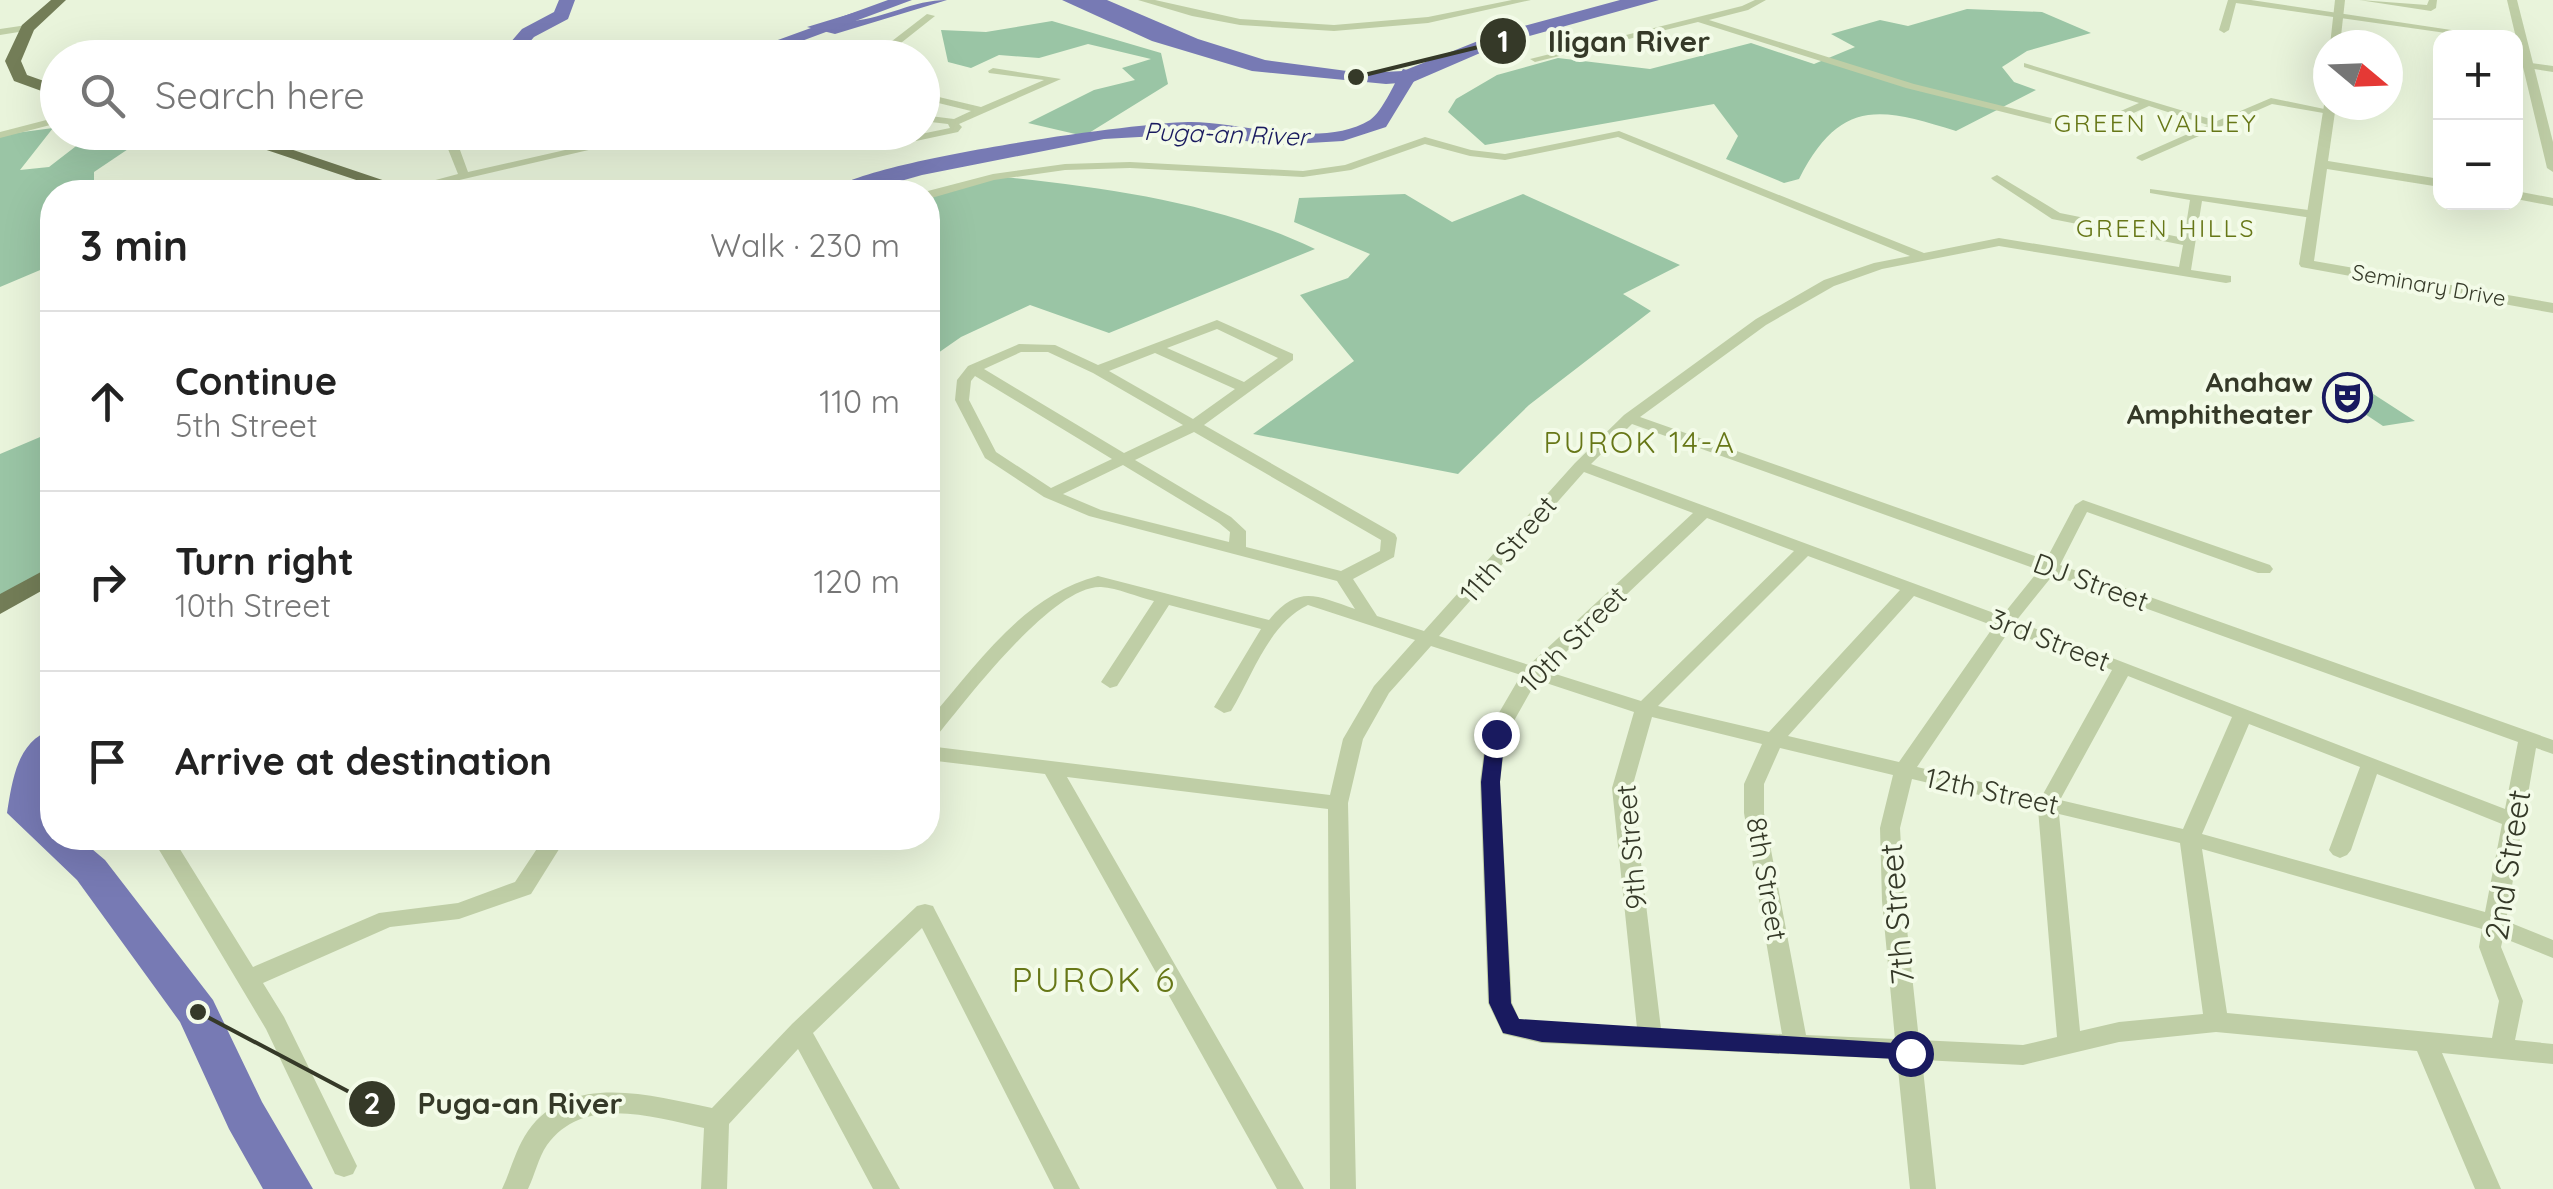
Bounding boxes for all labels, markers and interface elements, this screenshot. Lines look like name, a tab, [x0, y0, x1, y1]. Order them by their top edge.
callout: Iligan River	[1478, 11, 1731, 71]
text: 1	[1497, 22, 1509, 60]
text: Iligan River	[1548, 22, 1710, 60]
north arrow	[2313, 30, 2403, 120]
map controls	[2433, 30, 2523, 210]
button: +	[2433, 30, 2523, 120]
search box	[40, 40, 940, 150]
icon: search	[75, 68, 130, 123]
text: Search here	[155, 71, 365, 119]
district label: GREEN VALLEY	[2054, 107, 2258, 138]
water label: Puga-an River	[1143, 115, 1312, 152]
button: −	[2433, 120, 2523, 210]
district label: GREEN HILLS	[2076, 212, 2256, 243]
text: 3 min	[80, 219, 188, 272]
text: Walk · 230 m	[710, 225, 900, 265]
street label: Seminary Drive	[2350, 258, 2508, 312]
text: Continue	[175, 357, 337, 405]
place label: Anahaw Amphitheater	[2127, 364, 2313, 431]
theatre icon: Anahaw Amphitheater	[2322, 372, 2374, 424]
icon: ahead	[80, 374, 135, 429]
text: 110 m	[819, 381, 900, 421]
text: 5th Street	[175, 405, 318, 445]
district label: PUROK 14-A	[1543, 423, 1737, 461]
street label: 11th Street	[1452, 488, 1564, 609]
text: Turn right	[175, 537, 354, 585]
street label: DJ Street	[2029, 545, 2153, 618]
icon: right	[80, 554, 135, 609]
text: 120 m	[813, 561, 900, 601]
street label: 10th Street	[1512, 578, 1633, 699]
text: 10th Street	[175, 585, 331, 625]
street label: 3rd Street	[1985, 601, 2115, 678]
route end	[1474, 712, 1520, 758]
icon: arrive	[80, 734, 135, 789]
text: Arrive at destination	[175, 737, 552, 785]
street label: 12th Street	[1922, 759, 2062, 822]
street label: 9th Street	[1608, 783, 1653, 911]
street label: 2nd Street	[2475, 787, 2539, 943]
street label: 8th Street	[1739, 814, 1796, 943]
street label: 7th Street	[1870, 842, 1922, 986]
district label: PUROK 6	[1011, 957, 1177, 1001]
route start	[1888, 1031, 1934, 1077]
callout: Puga-an River	[347, 1074, 642, 1134]
text: 2	[363, 1084, 381, 1122]
text: Puga-an River	[417, 1084, 623, 1122]

